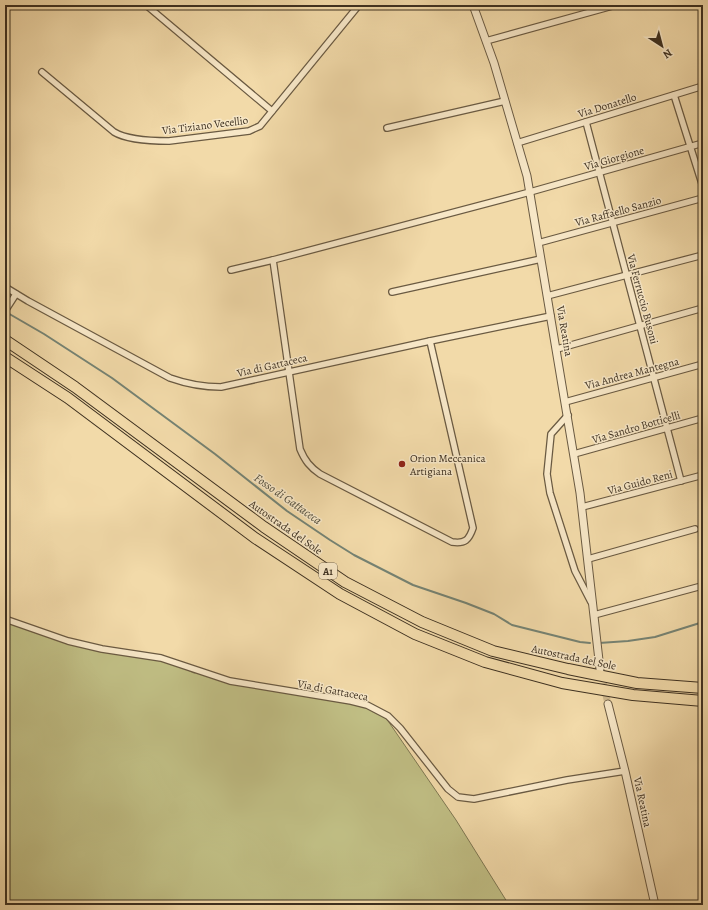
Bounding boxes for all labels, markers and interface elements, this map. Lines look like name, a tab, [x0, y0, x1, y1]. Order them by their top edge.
north arrow	[642, 26, 682, 66]
text: N	[660, 45, 675, 62]
street label: Via Donatello	[575, 89, 639, 122]
street label: Via Tiziano Vecellio	[160, 113, 249, 138]
street label: Via Giorgione	[581, 143, 646, 174]
street label: Via Raffaello Sanzio	[572, 193, 663, 230]
street label: Via Ferruccio Busoni	[623, 252, 662, 346]
street label: Via Reatina	[553, 304, 576, 358]
street label: Via di Gattaceca	[235, 350, 310, 381]
street label: Via Andrea Mantegna	[583, 354, 682, 393]
street label: Via Sandro Botticelli	[589, 408, 682, 448]
place label: Orion Meccanica Artigiana	[409, 451, 486, 479]
marker: Orion Meccanica Artigiana	[397, 459, 407, 469]
street label: Via Guido Reni	[605, 467, 674, 499]
water label: Fosso di Gattaceca	[251, 470, 325, 528]
street label: Autostrada del Sole	[245, 496, 325, 558]
road number: A1	[319, 563, 337, 579]
street label: Autostrada del Sole	[529, 641, 618, 674]
street label: Via di Gattaceca	[295, 676, 370, 705]
street label: Via Reatina	[630, 775, 655, 829]

